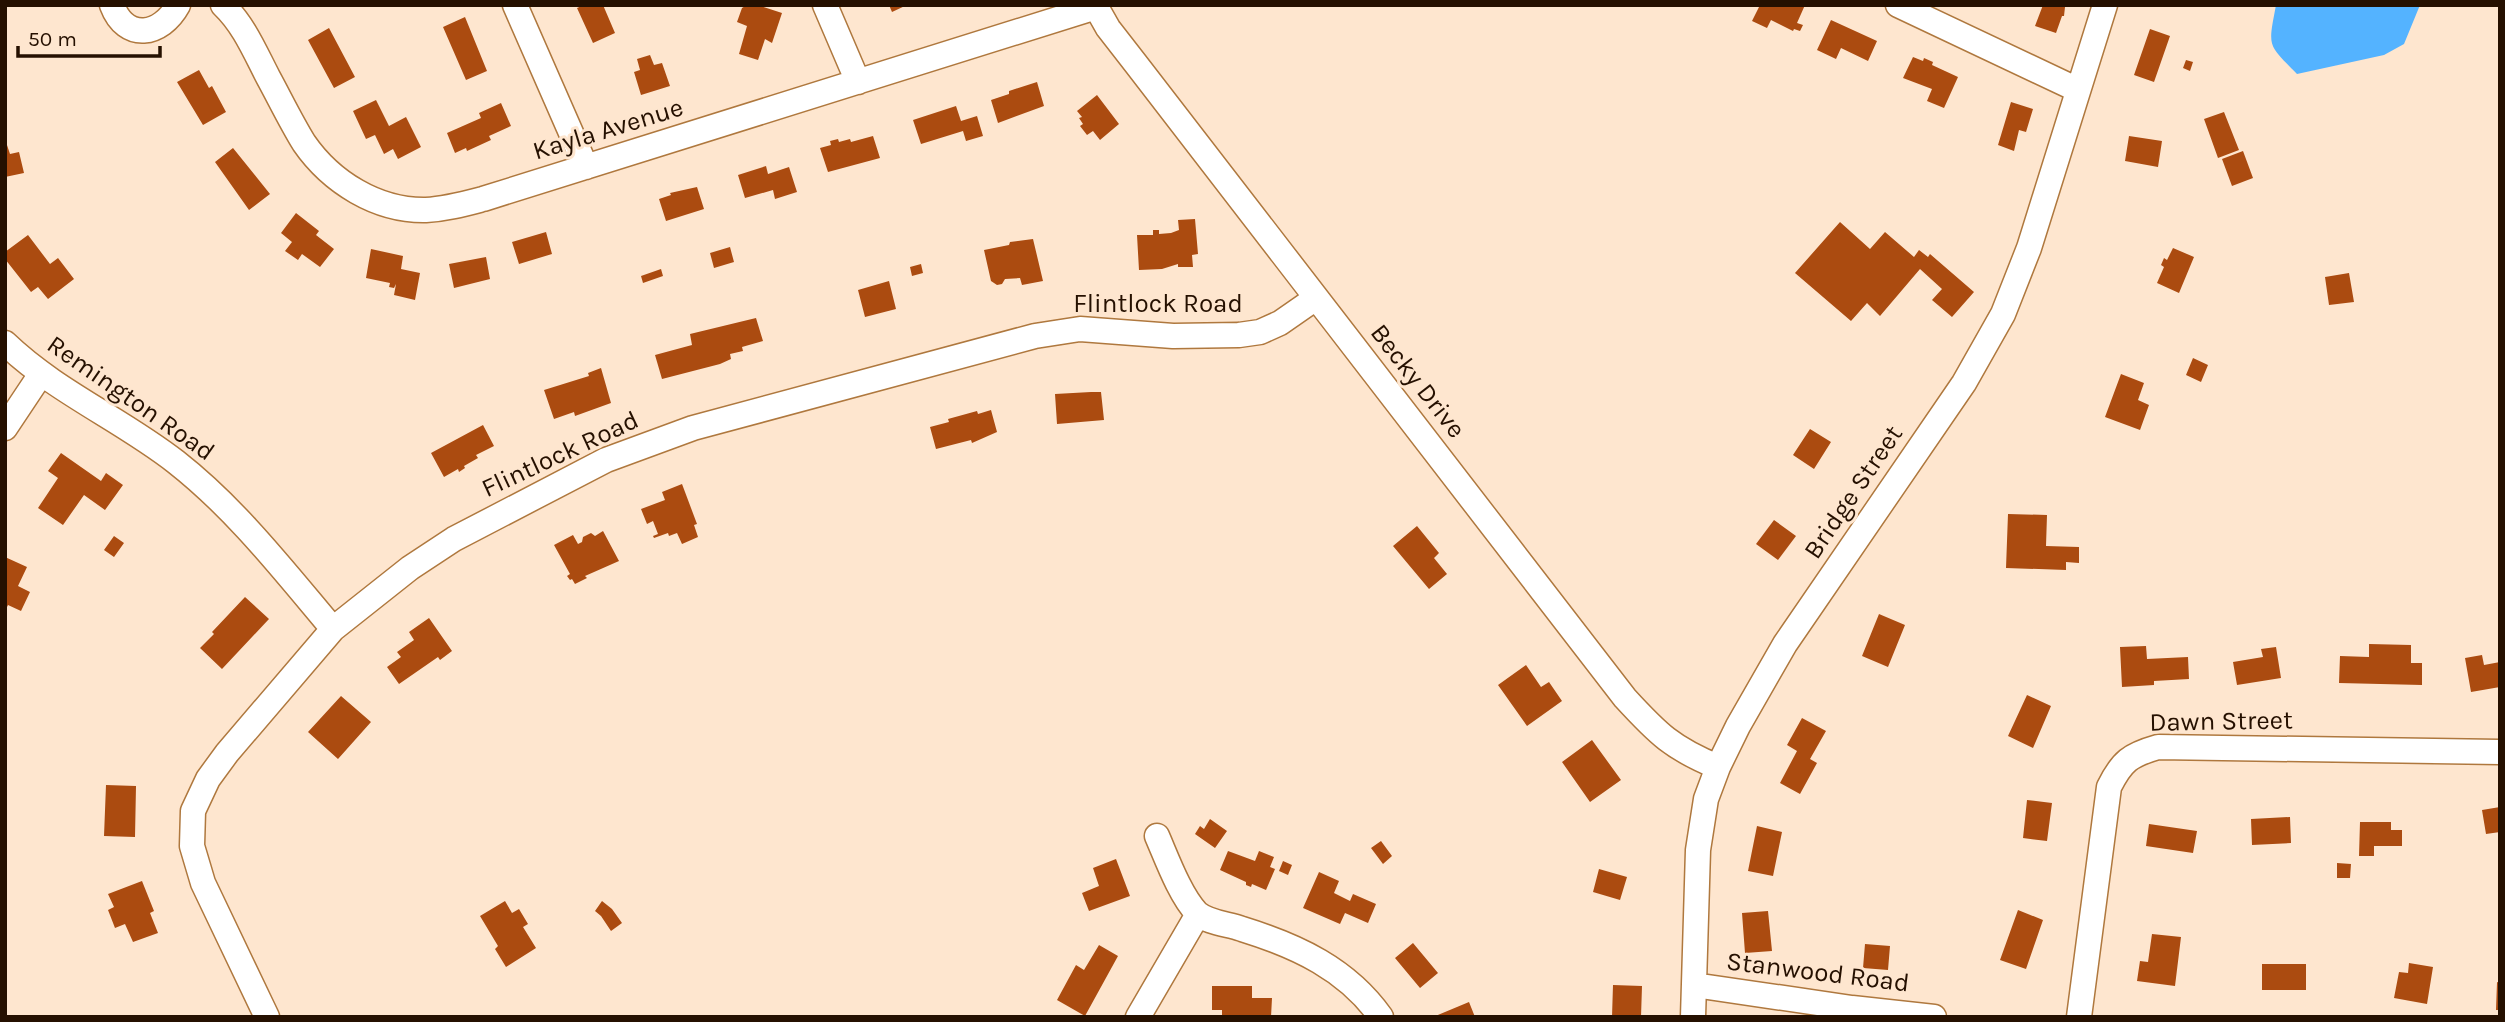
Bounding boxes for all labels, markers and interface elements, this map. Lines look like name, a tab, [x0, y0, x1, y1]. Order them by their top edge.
scale bar	[18, 14, 159, 58]
text: 50 m	[28, 27, 77, 51]
street label: Kayla Avenue	[529, 91, 687, 167]
street label: Flintlock Road	[1073, 288, 1243, 319]
street label: Becky Drive	[1364, 318, 1472, 444]
street label: Remington Road	[41, 329, 221, 467]
street label: Flintlock Road	[477, 404, 643, 504]
street label: Bridge Street	[1797, 419, 1909, 565]
street label: Dawn Street	[2149, 704, 2293, 738]
street label: Stanwood Road	[1725, 945, 1911, 999]

